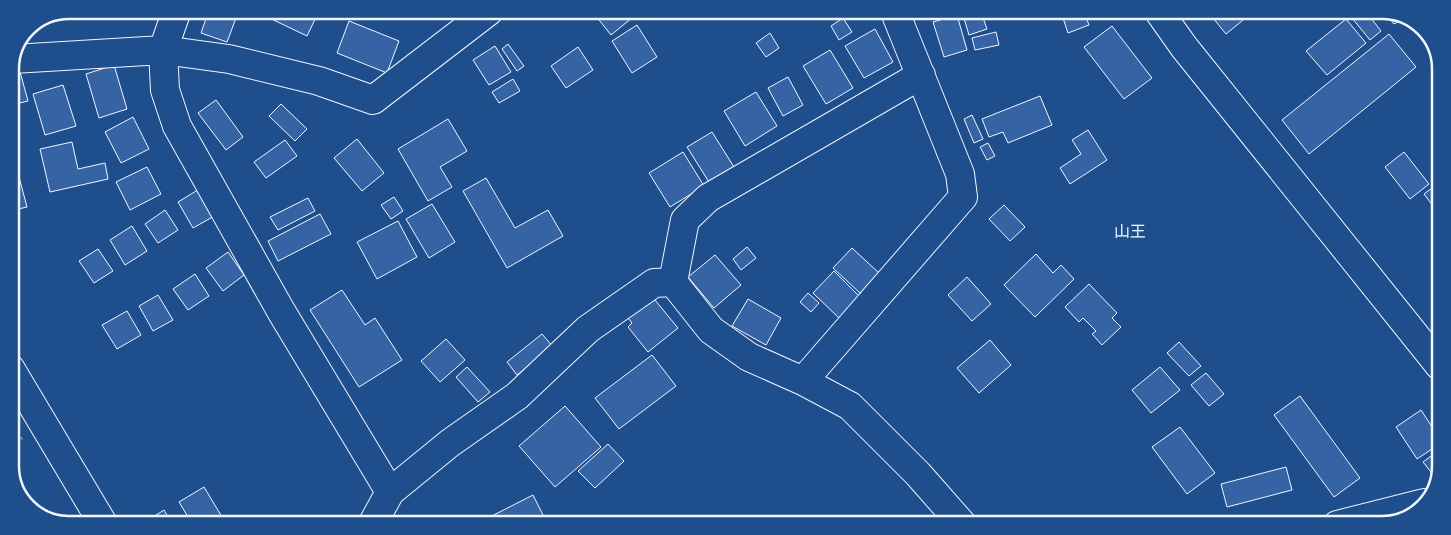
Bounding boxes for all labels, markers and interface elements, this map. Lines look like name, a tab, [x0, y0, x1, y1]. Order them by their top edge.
district label: 山王	[1114, 221, 1146, 241]

